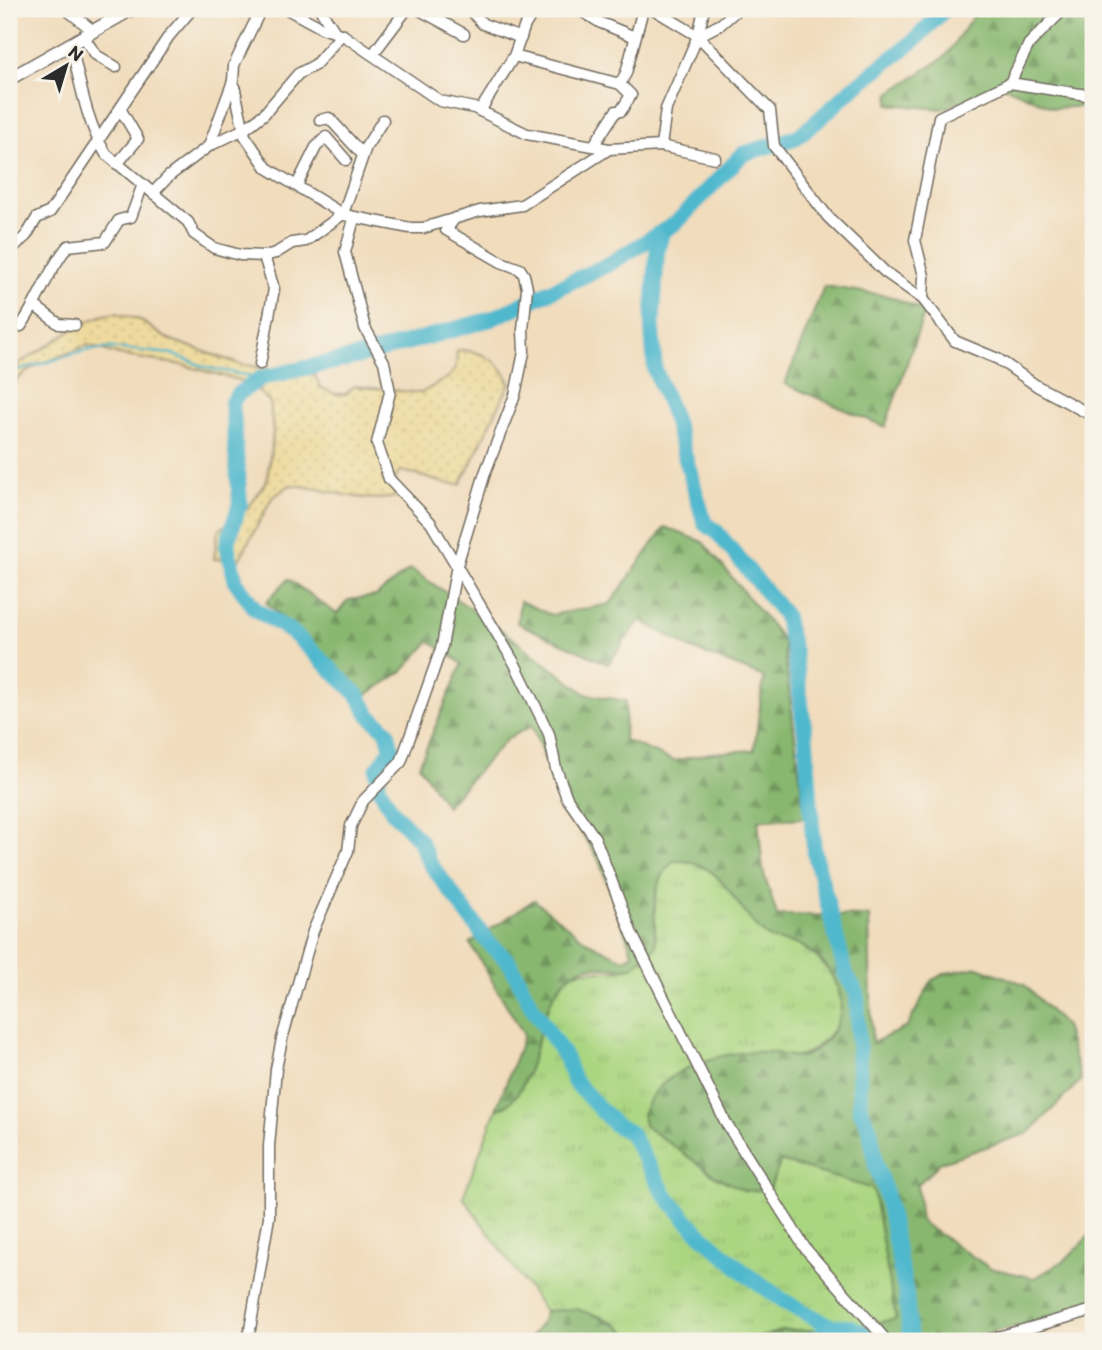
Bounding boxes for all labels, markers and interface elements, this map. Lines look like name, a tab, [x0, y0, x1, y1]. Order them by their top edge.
north arrow	[32, 32, 102, 102]
text: N	[64, 40, 88, 66]

